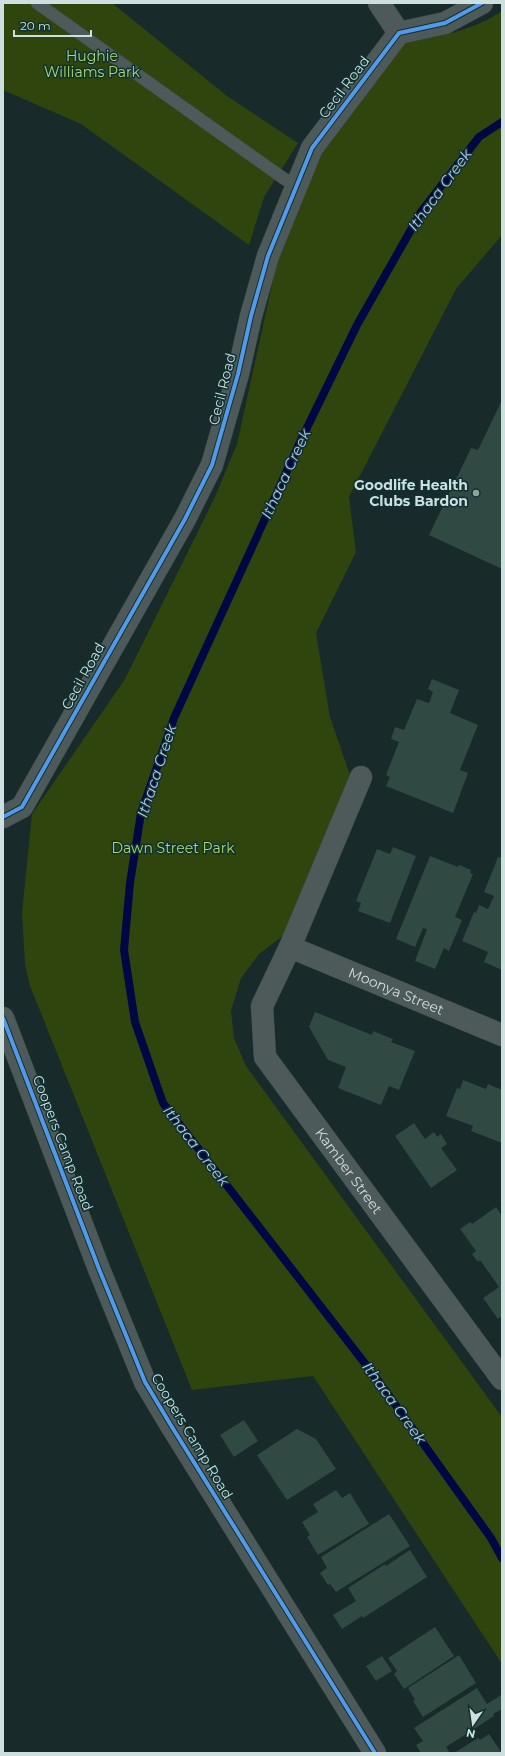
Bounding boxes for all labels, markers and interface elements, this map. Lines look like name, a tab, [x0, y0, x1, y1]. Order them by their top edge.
scale bar	[14, 12, 91, 38]
text: 20 m	[20, 18, 51, 33]
park label: Hughie Williams Park	[44, 47, 141, 81]
street label: Cecil Road	[315, 52, 373, 122]
water label: Ithaca Creek	[403, 144, 476, 235]
street label: Cecil Road	[204, 351, 240, 427]
water label: Ithaca Creek	[256, 425, 315, 522]
place label: Goodlife Health Clubs Bardon	[354, 476, 468, 510]
marker: Goodlife Health Clubs Bardon	[471, 488, 481, 498]
street label: Cecil Road	[57, 639, 109, 713]
water label: Ithaca Creek	[133, 721, 181, 820]
park label: Dawn Street Park	[111, 839, 235, 857]
street label: Moonya Street	[346, 963, 447, 1019]
street label: Coopers Camp Road	[29, 1073, 97, 1213]
water label: Ithaca Creek	[159, 1102, 234, 1191]
street label: Kamber Street	[311, 1124, 387, 1218]
water label: Ithaca Creek	[358, 1358, 431, 1448]
street label: Coopers Camp Road	[147, 1370, 237, 1502]
north arrow	[453, 1704, 493, 1744]
text: N	[465, 1726, 477, 1742]

